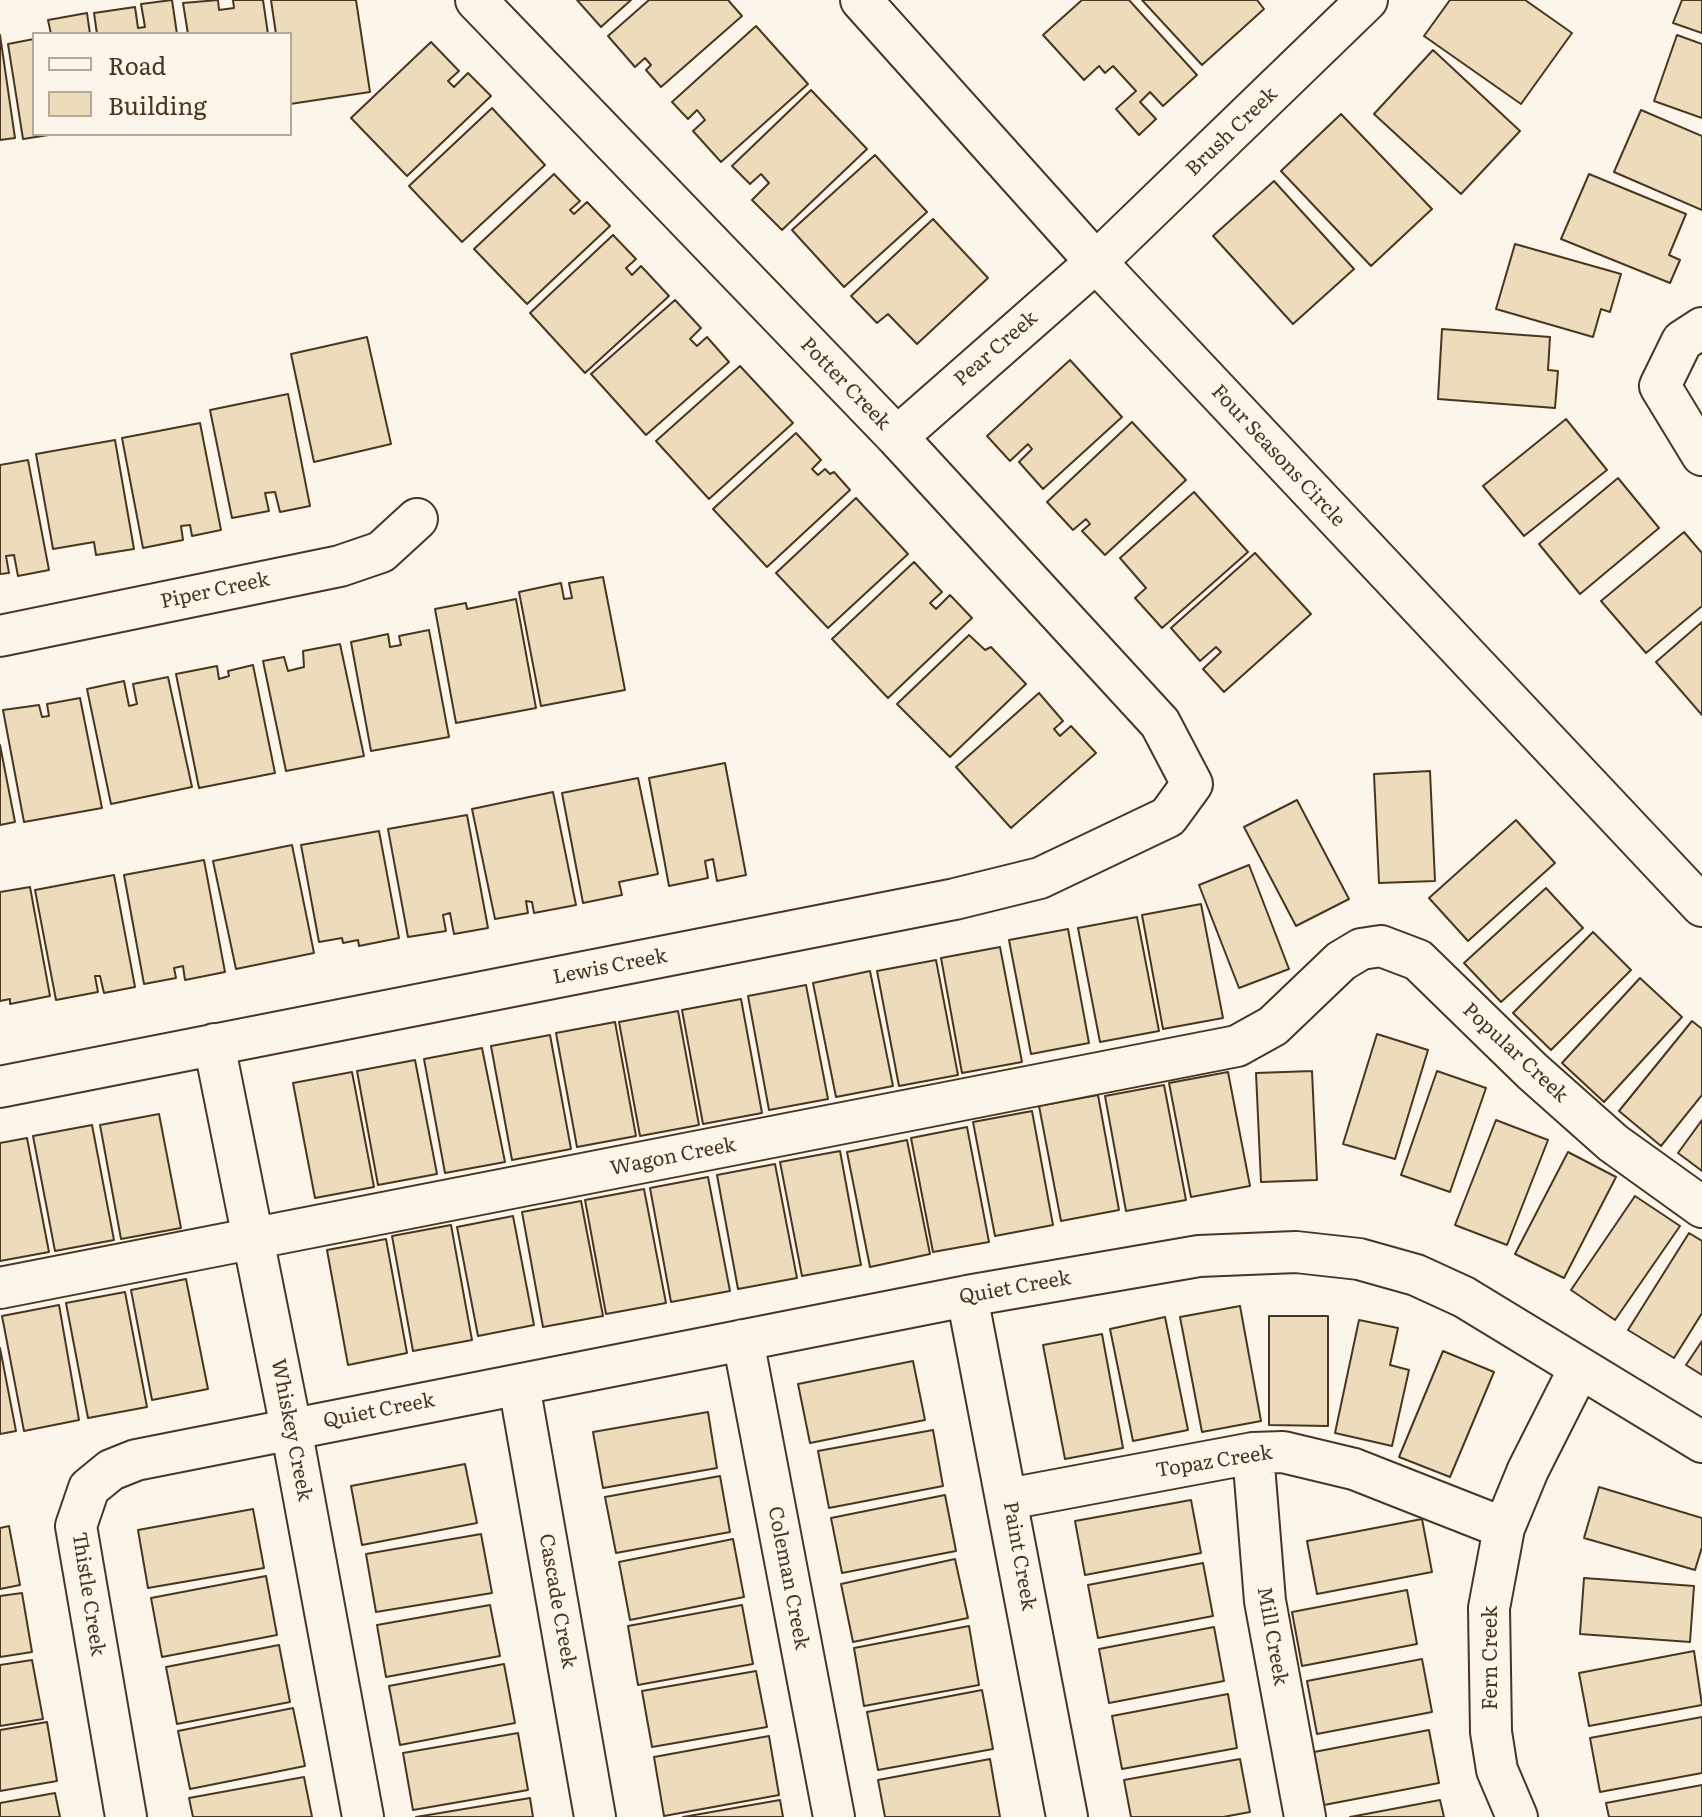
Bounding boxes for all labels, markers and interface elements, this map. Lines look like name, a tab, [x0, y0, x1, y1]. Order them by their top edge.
legend	[32, 32, 292, 136]
text: Road	[108, 47, 166, 82]
street label: Brush Creek	[1181, 83, 1283, 181]
text: Building	[108, 87, 207, 122]
street label: Pear Creek	[950, 306, 1042, 392]
street label: Potter Creek	[795, 333, 895, 435]
street label: Four Seasons Circle	[1206, 380, 1350, 532]
street label: Piper Creek	[158, 568, 272, 614]
street label: Lewis Creek	[551, 944, 669, 990]
street label: Popular Creek	[1457, 998, 1573, 1108]
street label: Wagon Creek	[608, 1133, 738, 1181]
street label: Quiet Creek	[957, 1266, 1073, 1310]
street label: Whiskey Creek	[265, 1357, 317, 1503]
street label: Quiet Creek	[321, 1388, 437, 1434]
street label: Topaz Creek	[1154, 1441, 1274, 1483]
street label: Paint Creek	[998, 1500, 1040, 1612]
street label: Coleman Creek	[762, 1504, 814, 1652]
street label: Thistle Creek	[66, 1530, 110, 1658]
street label: Cascade Creek	[533, 1532, 581, 1670]
street label: Mill Creek	[1252, 1585, 1292, 1687]
street label: Fern Creek	[1479, 1606, 1503, 1710]

